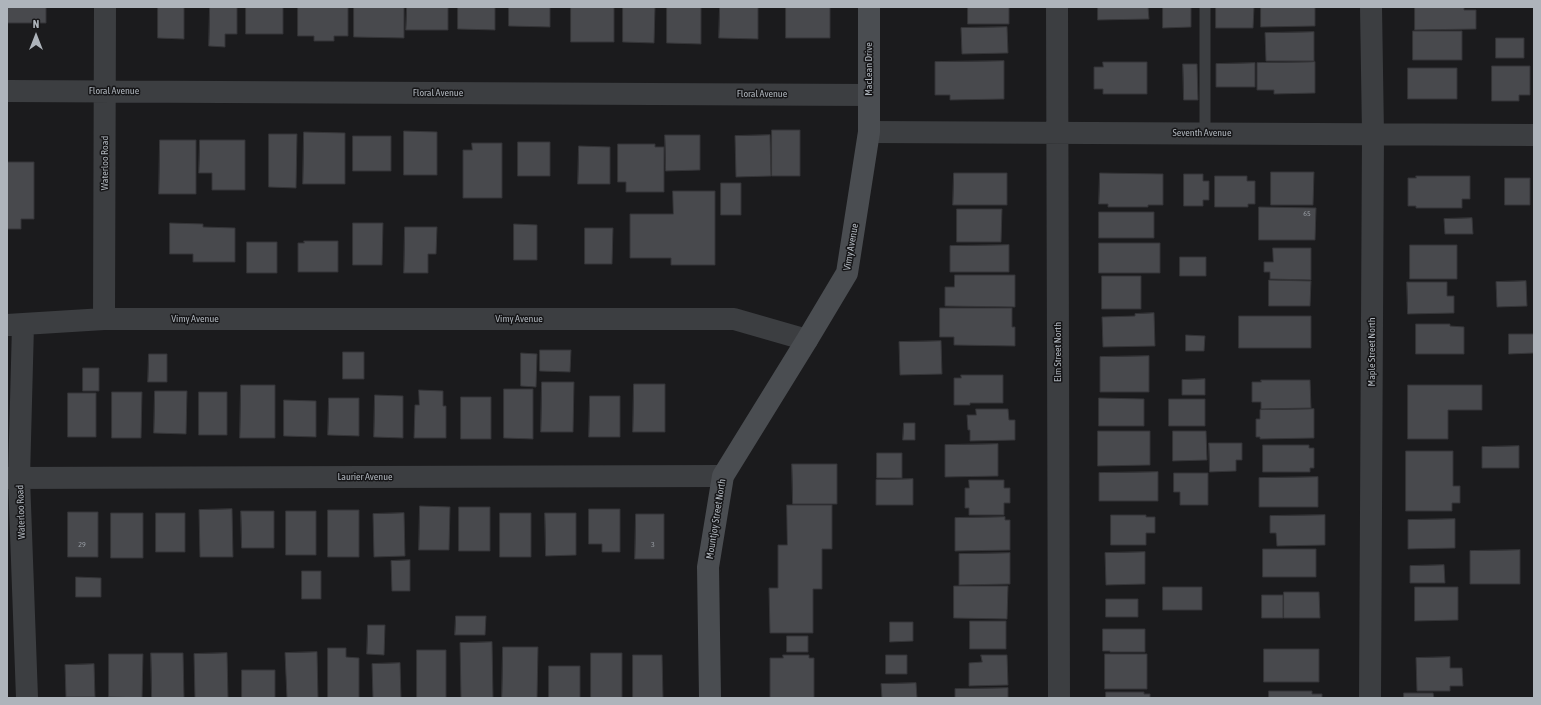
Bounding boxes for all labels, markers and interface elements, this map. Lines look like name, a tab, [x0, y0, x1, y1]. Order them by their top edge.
north arrow	[16, 16, 56, 56]
text: N	[33, 18, 39, 30]
street label: MacLean Drive	[863, 42, 875, 96]
street label: Floral Avenue	[89, 85, 139, 97]
street label: Floral Avenue	[413, 87, 463, 99]
street label: Floral Avenue	[737, 88, 787, 100]
street label: Seventh Avenue	[1173, 127, 1231, 139]
street label: Waterloo Road	[99, 136, 111, 190]
house number: 65	[1303, 208, 1311, 218]
street label: Vimy Avenue	[841, 223, 861, 271]
street label: Vimy Avenue	[171, 313, 219, 325]
street label: Vimy Avenue	[495, 313, 543, 325]
street label: Maple Street North	[1366, 317, 1378, 387]
street label: Elm Street North	[1052, 322, 1064, 382]
street label: Laurier Avenue	[337, 471, 393, 483]
street label: Mountjoy Street North	[704, 478, 728, 560]
street label: Waterloo Road	[14, 485, 28, 539]
house number: 29	[78, 539, 86, 549]
house number: 3	[651, 539, 655, 549]

